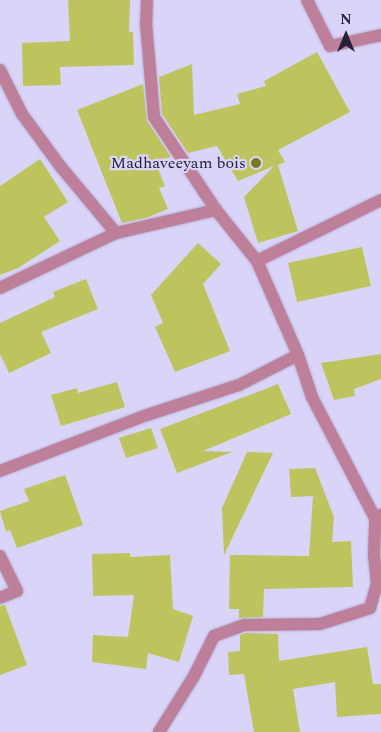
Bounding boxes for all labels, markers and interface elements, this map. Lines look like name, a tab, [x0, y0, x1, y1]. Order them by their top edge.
text: N	[340, 9, 352, 30]
north arrow	[321, 10, 371, 60]
place label: Madhaveeyam bois	[111, 153, 246, 173]
marker: Madhaveeyam bois	[250, 157, 262, 169]

